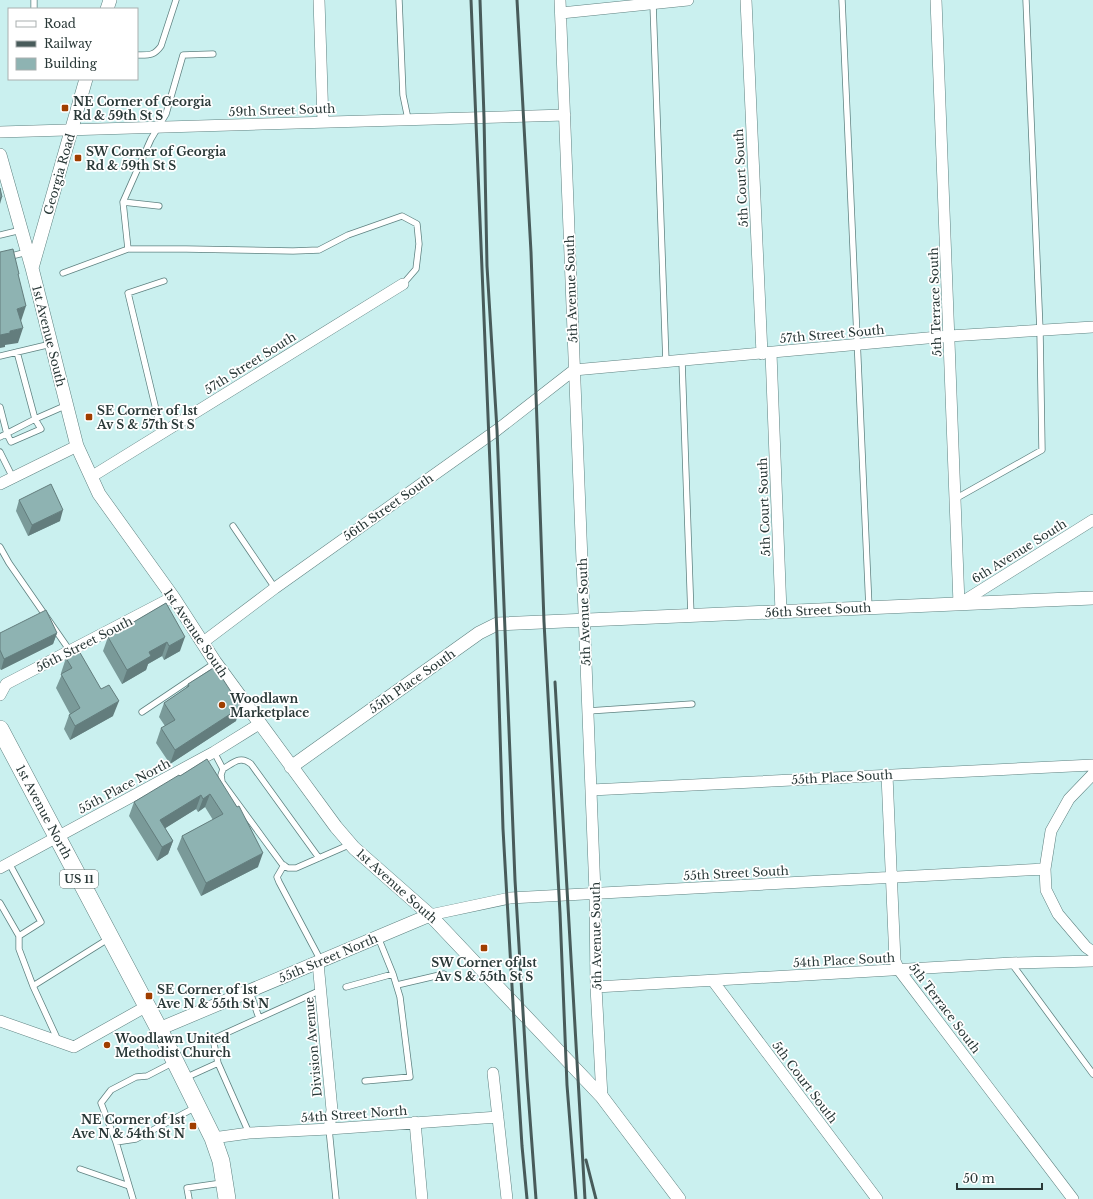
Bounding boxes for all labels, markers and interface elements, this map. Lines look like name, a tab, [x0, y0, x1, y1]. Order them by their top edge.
legend	[8, 8, 138, 80]
text: Road	[44, 16, 76, 31]
text: Railway	[44, 36, 93, 51]
text: Building	[44, 56, 98, 71]
place label: NE Corner of Georgia Rd & 59th St S	[73, 94, 212, 123]
street label: 59th Street South	[228, 101, 336, 119]
marker: NE Corner of Georgia Rd & 59th St S	[60, 103, 70, 113]
street label: 5th Court South	[731, 128, 751, 228]
street label: Georgia Road	[40, 132, 78, 216]
place label: SW Corner of Georgia Rd & 59th St S	[86, 144, 226, 173]
marker: SW Corner of Georgia Rd & 59th St S	[73, 153, 83, 163]
street label: 5th Avenue South	[562, 235, 580, 343]
street label: 5th Terrace South	[926, 247, 944, 357]
street label: 1st Avenue South	[29, 284, 69, 388]
street label: 57th Street South	[779, 322, 885, 346]
street label: 57th Street South	[201, 329, 299, 397]
place label: SE Corner of 1st Av S & 57th St S	[96, 403, 198, 432]
marker: SE Corner of 1st Av S & 57th St S	[84, 412, 94, 422]
street label: 5th Court South	[755, 457, 773, 557]
street label: 56th Street South	[340, 470, 436, 544]
street label: 6th Avenue South	[969, 516, 1069, 586]
street label: 5th Avenue South	[575, 558, 593, 666]
street label: 1st Avenue South	[161, 586, 231, 680]
street label: 56th Street South	[764, 600, 872, 620]
street label: 56th Street South	[33, 613, 135, 675]
street label: 55th Place South	[366, 646, 458, 716]
place label: Woodlawn Marketplace	[229, 691, 309, 720]
marker: Woodlawn Marketplace	[217, 700, 227, 710]
street label: 55th Place North	[75, 755, 173, 817]
street label: 1st Avenue North	[13, 762, 75, 862]
street label: 55th Place South	[791, 767, 893, 787]
street label: 1st Avenue South	[353, 846, 441, 926]
street label: 55th Street South	[683, 863, 789, 883]
road number: US 11	[60, 870, 98, 888]
street label: 5th Avenue South	[588, 882, 604, 990]
street label: 55th Street North	[276, 930, 380, 986]
marker: SW Corner of 1st Av S & 55th St S	[479, 943, 489, 953]
street label: 54th Place South	[793, 950, 895, 970]
place label: SW Corner of 1st Av S & 55th St S	[431, 955, 537, 984]
street label: 5th Terrace South	[906, 960, 984, 1056]
place label: SE Corner of 1st Ave N & 55th St N	[156, 982, 270, 1011]
marker: SE Corner of 1st Ave N & 55th St N	[144, 991, 154, 1001]
street label: Division Avenue	[301, 996, 325, 1098]
place label: Woodlawn United Methodist Church	[114, 1031, 231, 1060]
street label: 5th Court South	[769, 1038, 841, 1126]
marker: Woodlawn United Methodist Church	[102, 1040, 112, 1050]
street label: 54th Street North	[300, 1103, 408, 1125]
place label: NE Corner of 1st Ave N & 54th St N	[71, 1112, 186, 1141]
marker: NE Corner of 1st Ave N & 54th St N	[188, 1121, 198, 1131]
scale bar	[957, 1165, 1042, 1191]
text: 50 m	[963, 1171, 995, 1186]

